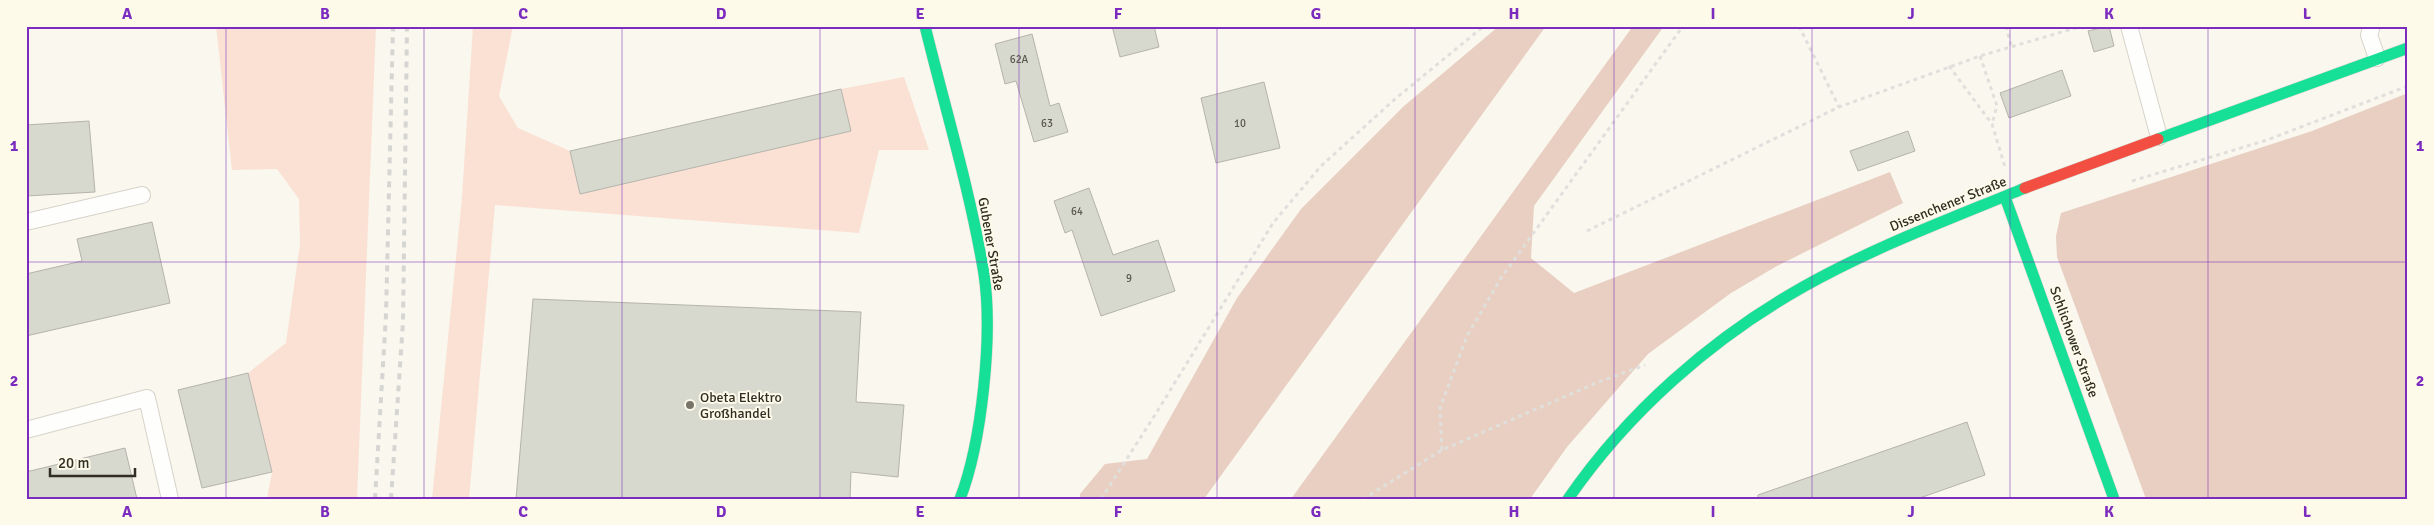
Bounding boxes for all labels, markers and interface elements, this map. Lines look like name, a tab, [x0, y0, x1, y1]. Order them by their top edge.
text: A	[122, 4, 133, 24]
text: B	[320, 4, 330, 24]
text: C	[518, 4, 528, 24]
text: D	[716, 4, 727, 24]
text: E	[915, 4, 925, 24]
text: F	[1114, 4, 1123, 24]
text: G	[1311, 4, 1321, 24]
text: H	[1509, 4, 1519, 24]
text: I	[1710, 4, 1716, 24]
text: J	[1907, 4, 1915, 24]
text: K	[2104, 4, 2114, 24]
text: L	[2303, 4, 2312, 24]
house number: 62A	[1010, 53, 1029, 66]
house number: 63	[1041, 117, 1053, 130]
house number: 10	[1234, 117, 1246, 130]
text: 1	[10, 136, 19, 156]
text: 1	[2416, 136, 2425, 156]
street label: Dissenchener Straße	[1887, 173, 2009, 235]
street label: Gubener Straße	[974, 196, 1008, 292]
house number: 64	[1071, 205, 1083, 218]
house number: 9	[1126, 272, 1132, 285]
street label: Schlichower Straße	[2046, 284, 2102, 400]
text: 2	[10, 371, 18, 391]
text: 2	[2416, 371, 2424, 391]
place label: Obeta Elektro Großhandel	[700, 389, 782, 422]
marker: Obeta Elektro Großhandel	[684, 399, 696, 411]
scale bar	[50, 445, 135, 477]
text: 20 m	[58, 454, 89, 472]
text: A	[122, 502, 133, 522]
text: B	[320, 502, 330, 522]
text: C	[518, 502, 528, 522]
text: D	[716, 502, 727, 522]
text: E	[915, 502, 925, 522]
text: F	[1114, 502, 1123, 522]
text: G	[1311, 502, 1321, 522]
text: H	[1509, 502, 1519, 522]
text: I	[1710, 502, 1716, 522]
text: J	[1907, 502, 1915, 522]
text: K	[2104, 502, 2114, 522]
text: L	[2303, 502, 2312, 522]

